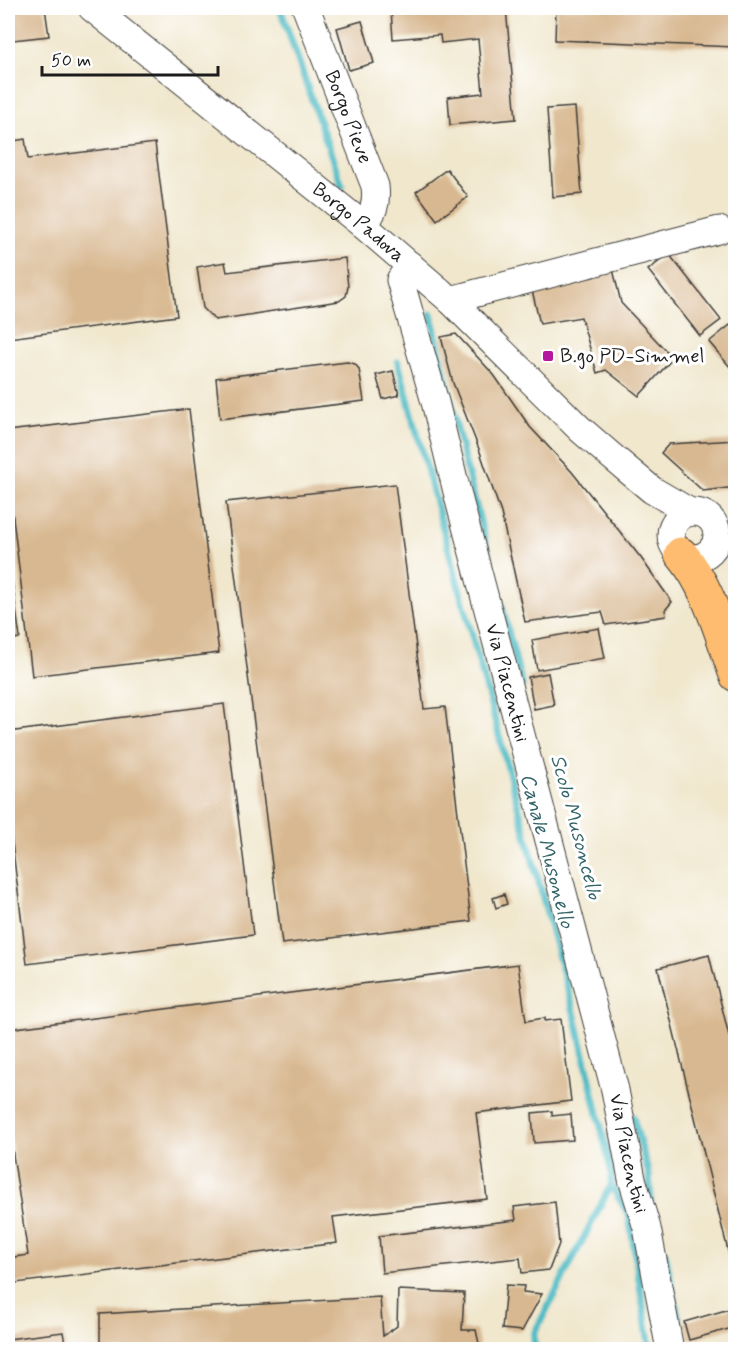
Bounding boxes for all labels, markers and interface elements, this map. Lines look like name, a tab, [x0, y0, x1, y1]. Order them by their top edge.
scale bar	[42, 39, 218, 77]
text: 50 m	[51, 49, 91, 73]
street label: Borgo Pieve	[318, 66, 379, 168]
street label: Borgo Padova	[306, 176, 411, 269]
place label: B.go PD-Simmel	[560, 343, 704, 370]
marker: B.go PD-Simmel	[541, 349, 555, 363]
street label: Via Piacentini	[479, 621, 536, 745]
water label: Scolo Musoncello	[543, 752, 609, 903]
water label: Canale Musonello	[513, 771, 581, 932]
street label: Via Piacentini	[603, 1091, 655, 1216]

